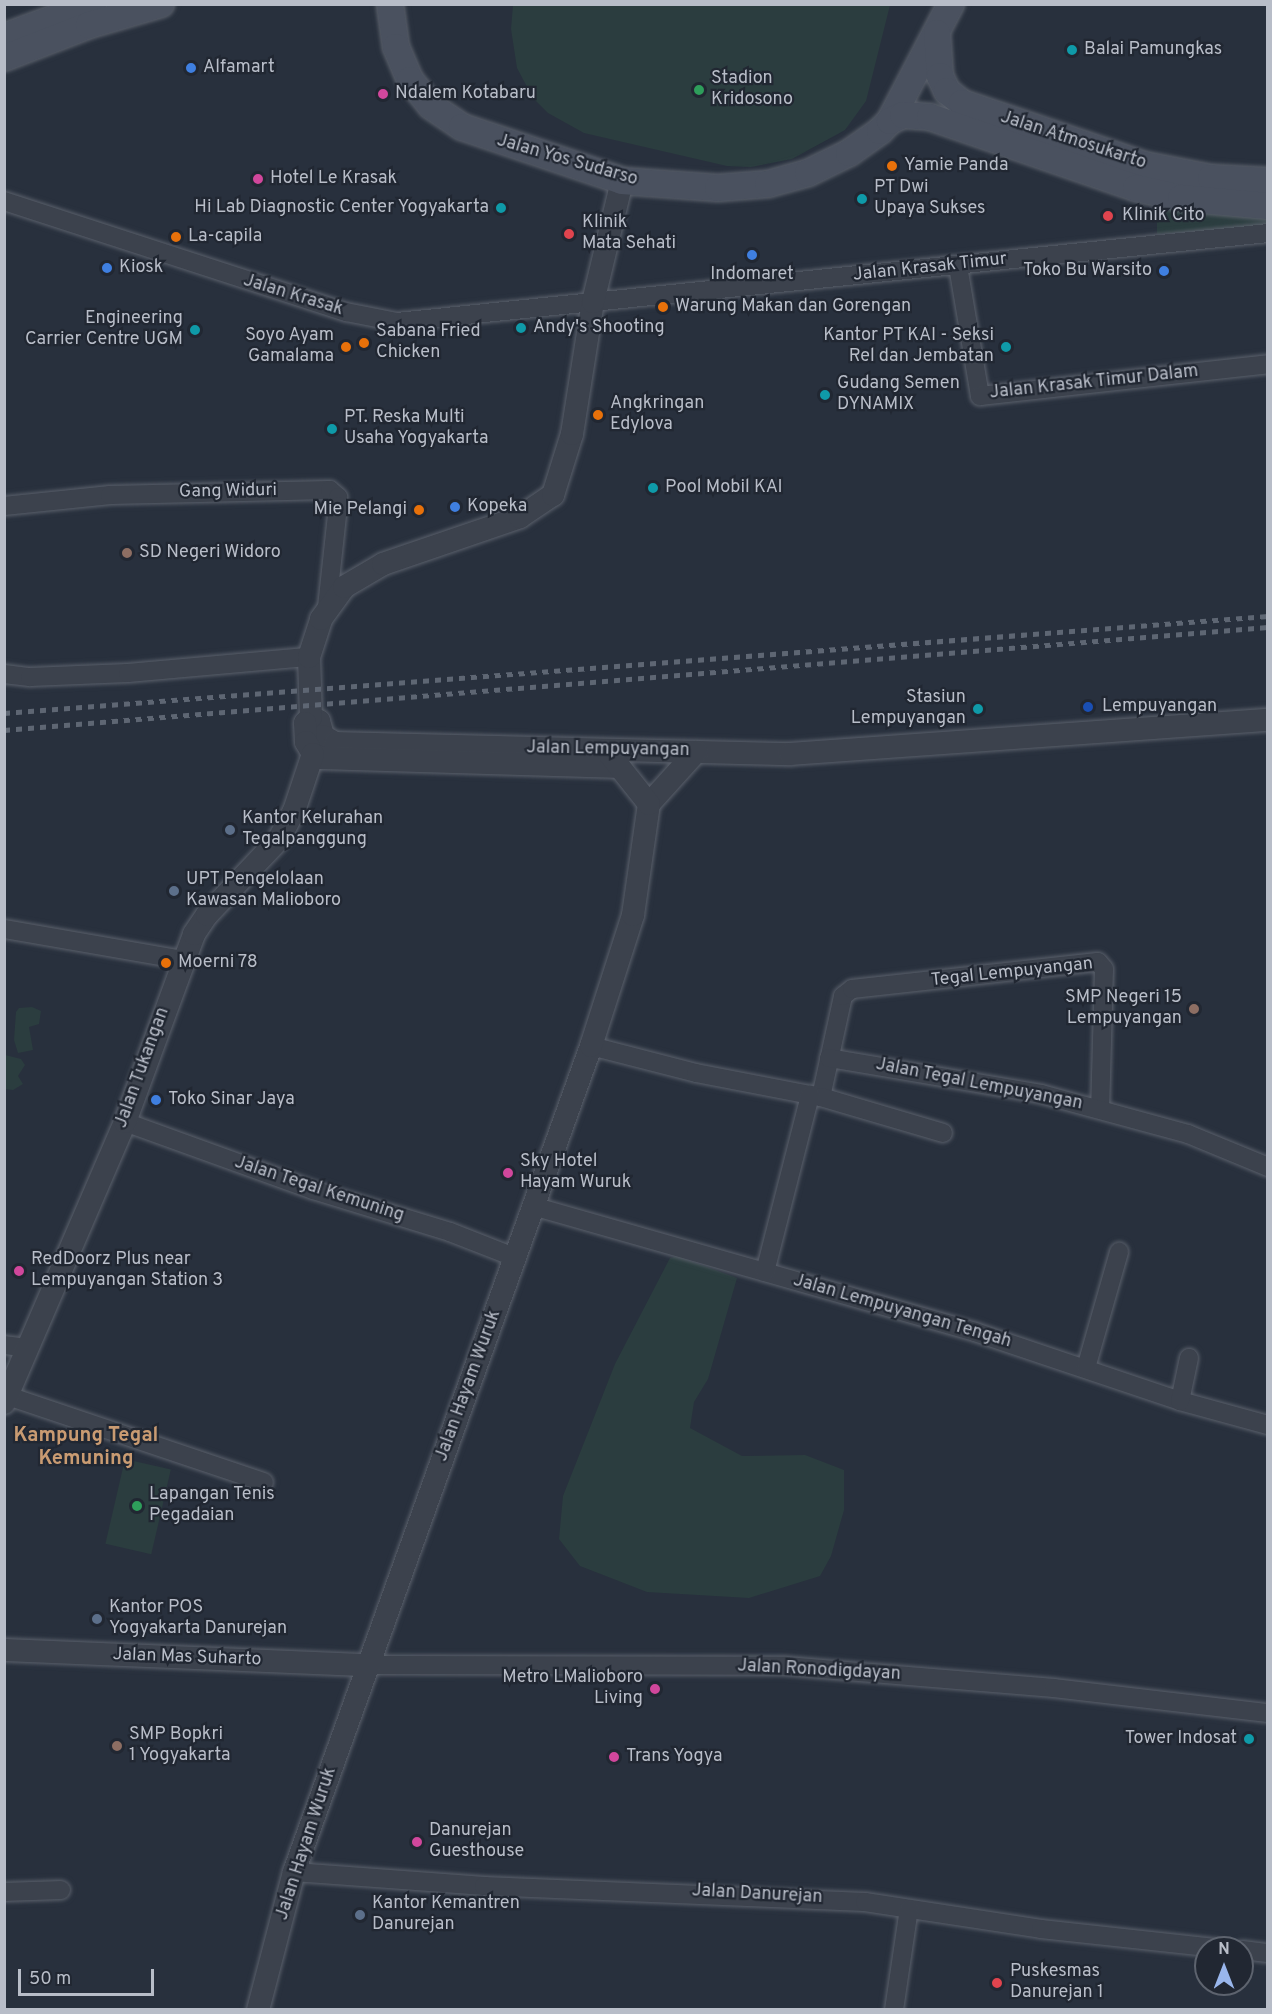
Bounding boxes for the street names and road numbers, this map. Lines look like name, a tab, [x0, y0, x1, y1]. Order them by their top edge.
street label: Jalan Atmosukarto	[997, 107, 1149, 175]
street label: Jalan Yos Sudarso	[494, 130, 640, 192]
street label: Jalan Krasak Timur	[852, 249, 1008, 287]
street label: Jalan Krasak	[240, 271, 346, 321]
street label: Jalan Krasak Timur Dalam	[988, 361, 1200, 405]
street label: Gang Widuri	[179, 480, 277, 504]
street label: Jalan Lempuyangan	[526, 738, 690, 762]
street label: Tegal Lempuyangan	[930, 954, 1094, 992]
street label: Jalan Tukangan	[111, 1004, 175, 1132]
street label: Jalan Tegal Lempuyangan	[873, 1054, 1085, 1116]
street label: Jalan Tegal Kemuning	[231, 1152, 407, 1228]
street label: Jalan Lempuyangan Tengah	[790, 1270, 1014, 1354]
street label: Jalan Hayam Wuruk	[432, 1307, 506, 1465]
street label: Jalan Mas Suharto	[112, 1645, 262, 1671]
street label: Jalan Ronodigdayan	[737, 1656, 901, 1686]
street label: Jalan Hayam Wuruk	[272, 1765, 342, 1923]
street label: Jalan Danurejan	[691, 1881, 823, 1909]

